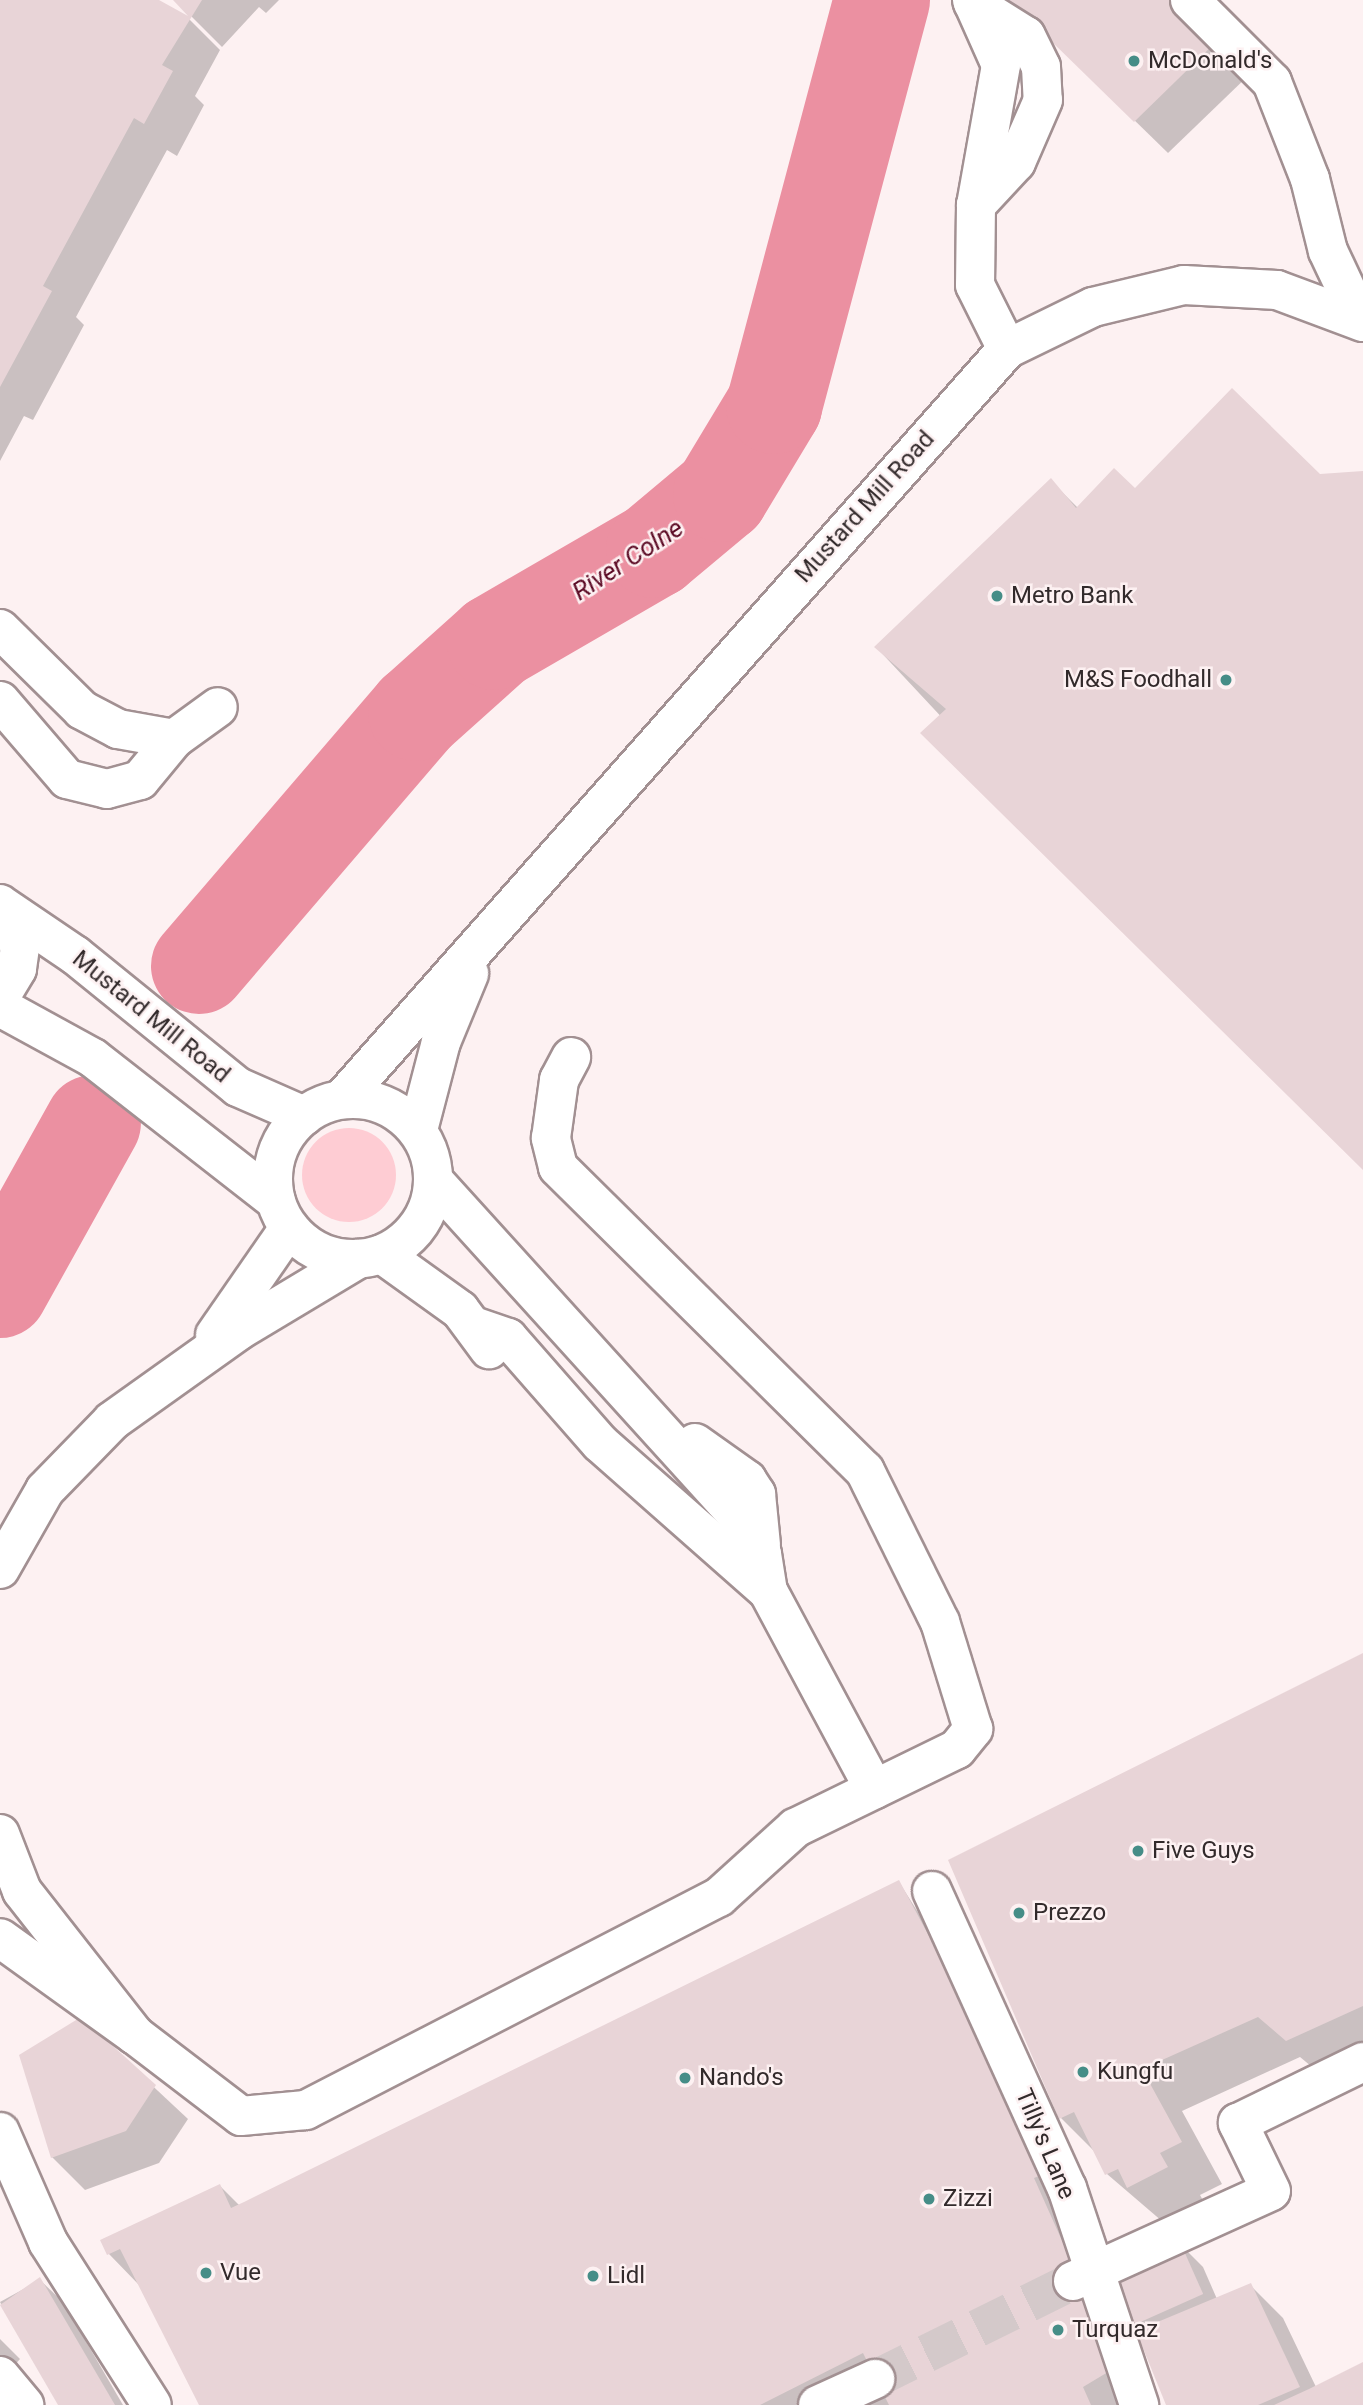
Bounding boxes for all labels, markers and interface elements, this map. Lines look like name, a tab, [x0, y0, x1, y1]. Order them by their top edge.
place label: McDonald's	[1148, 47, 1272, 75]
marker: McDonald's	[1126, 53, 1142, 69]
street label: Mustard Mill Road	[789, 425, 941, 589]
water label: River Colne	[567, 513, 689, 607]
place label: Metro Bank	[1011, 582, 1133, 610]
marker: Metro Bank	[989, 588, 1005, 604]
place label: M&S Foodhall	[1064, 666, 1212, 694]
marker: M&S Foodhall	[1218, 672, 1234, 688]
street label: Mustard Mill Road	[66, 945, 236, 1089]
place label: Five Guys	[1152, 1837, 1255, 1865]
marker: Five Guys	[1130, 1843, 1146, 1859]
place label: Prezzo	[1033, 1899, 1106, 1927]
marker: Prezzo	[1011, 1905, 1027, 1921]
place label: Kungfu	[1097, 2058, 1173, 2086]
place label: Nando's	[699, 2064, 784, 2092]
marker: Kungfu	[1075, 2064, 1091, 2080]
marker: Nando's	[677, 2070, 693, 2086]
street label: Tilly's Lane	[1009, 2085, 1081, 2203]
place label: Zizzi	[943, 2185, 993, 2213]
marker: Zizzi	[921, 2191, 937, 2207]
place label: Vue	[220, 2259, 261, 2287]
place label: Lidl	[607, 2262, 645, 2290]
marker: Vue	[198, 2265, 214, 2281]
marker: Lidl	[585, 2268, 601, 2284]
place label: Turquaz	[1072, 2316, 1158, 2344]
marker: Turquaz	[1050, 2322, 1066, 2338]

